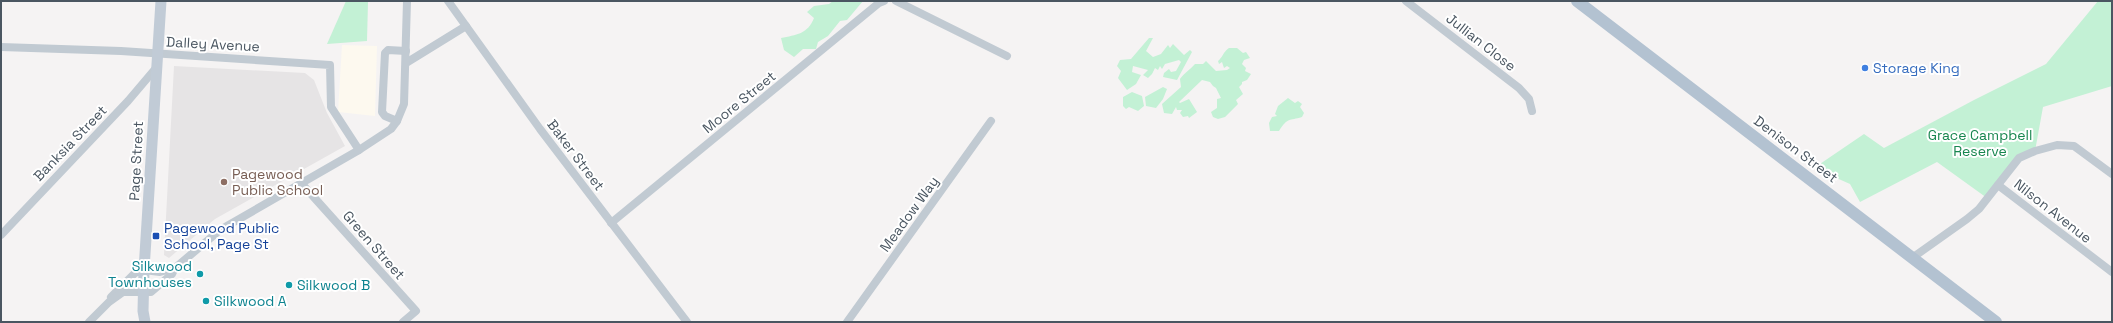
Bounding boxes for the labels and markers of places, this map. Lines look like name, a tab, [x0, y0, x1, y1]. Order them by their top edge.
place label: Storage King	[1873, 59, 1960, 77]
marker: Storage King	[1860, 63, 1870, 73]
place label: Pagewood Public School	[232, 165, 323, 199]
marker: Pagewood Public School	[219, 177, 229, 187]
place label: Pagewood Public School, Page St	[164, 219, 279, 253]
marker: Pagewood Public School, Page St	[151, 231, 161, 241]
place label: Silkwood Townhouses	[108, 257, 192, 291]
marker: Silkwood Townhouses	[195, 269, 205, 279]
place label: Silkwood B	[297, 276, 370, 294]
marker: Silkwood B	[284, 280, 294, 290]
place label: Silkwood A	[214, 292, 287, 310]
marker: Silkwood A	[201, 296, 211, 306]

